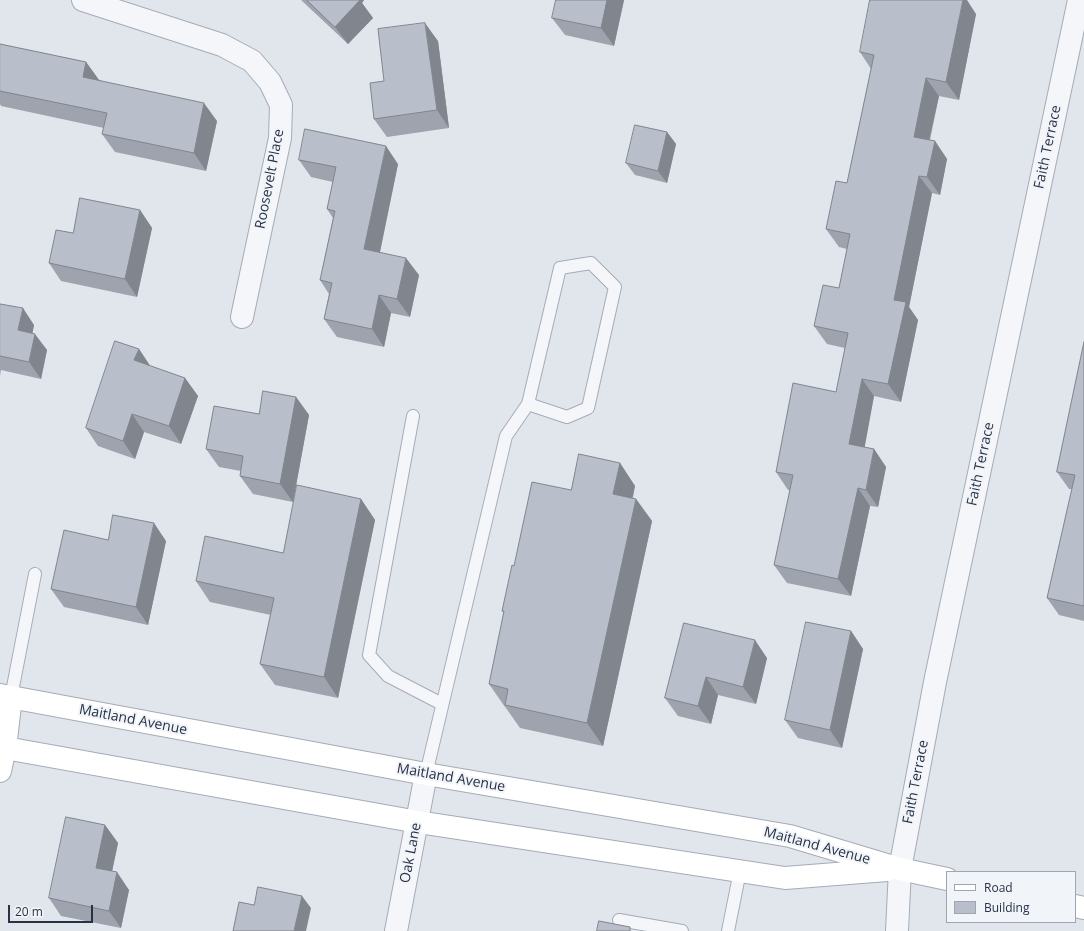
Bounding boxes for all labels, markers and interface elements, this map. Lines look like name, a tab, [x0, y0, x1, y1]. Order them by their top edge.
street label: Faith Terrace	[1031, 104, 1065, 190]
street label: Roosevelt Place	[252, 128, 288, 230]
street label: Faith Terrace	[964, 421, 998, 507]
street label: Maitland Avenue	[78, 701, 188, 739]
street label: Faith Terrace	[900, 739, 932, 825]
street label: Maitland Avenue	[396, 760, 506, 796]
street label: Oak Lane	[397, 821, 425, 885]
street label: Maitland Avenue	[762, 824, 872, 868]
legend	[946, 871, 1076, 923]
text: Road	[984, 879, 1013, 896]
scale bar	[10, 897, 95, 923]
text: Building	[984, 899, 1029, 916]
text: 20 m	[15, 903, 43, 920]

